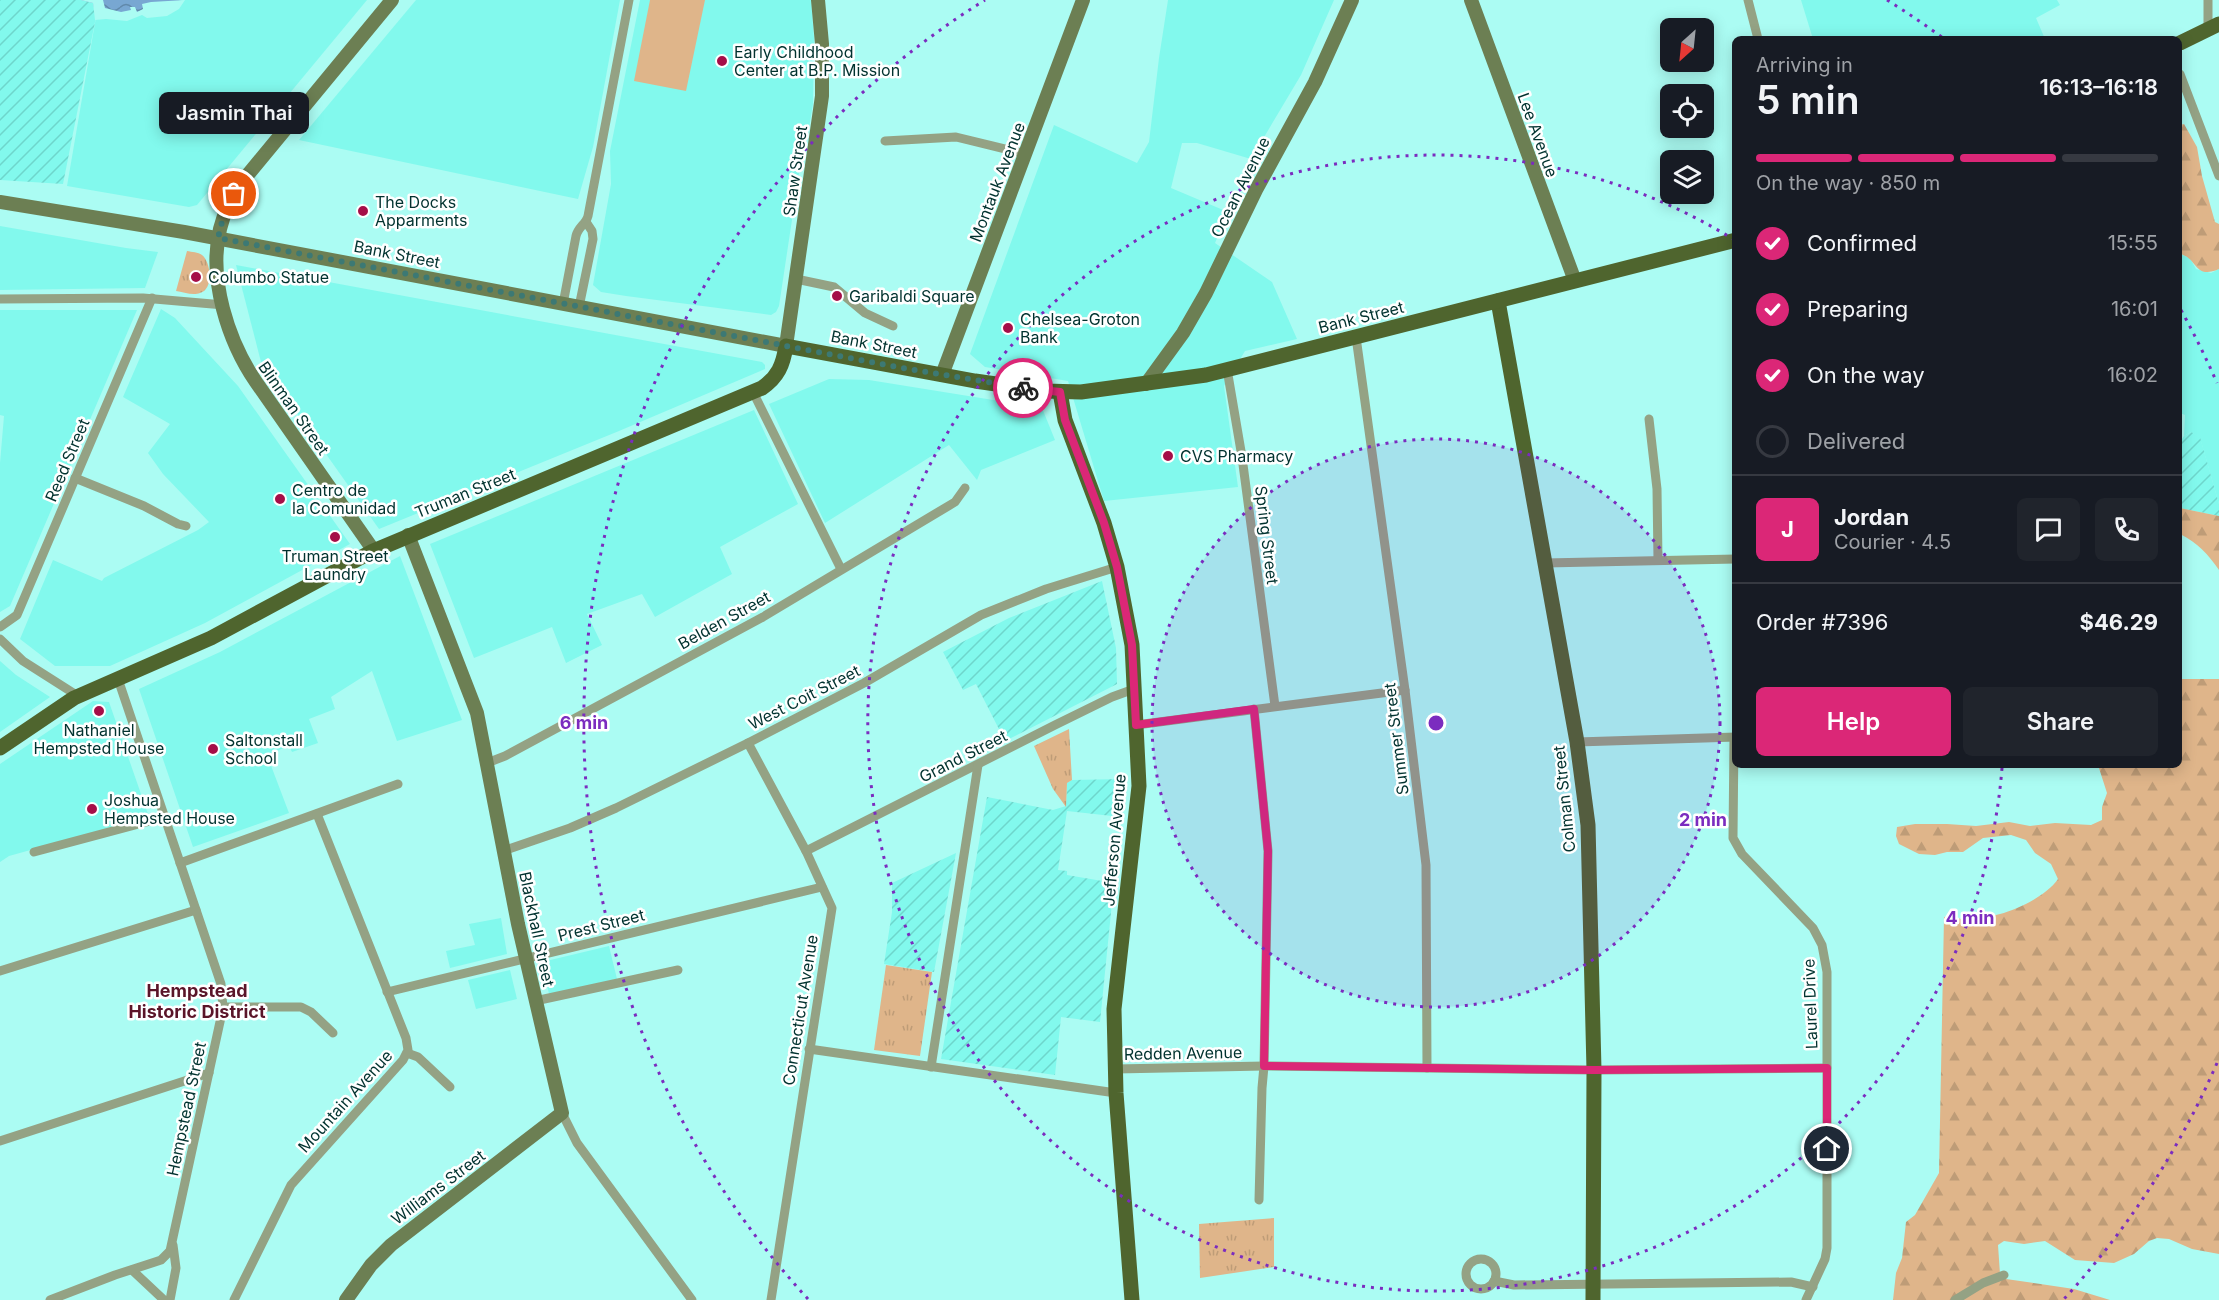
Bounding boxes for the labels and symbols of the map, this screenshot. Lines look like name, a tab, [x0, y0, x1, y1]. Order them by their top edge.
north arrow	[1660, 18, 1714, 72]
place label: Early Childhood Center at B.P. Mission	[734, 42, 900, 80]
marker: Early Childhood Center at B.P. Mission	[715, 54, 729, 68]
street label: Lee Avenue	[1513, 90, 1563, 180]
callout: Jasmin Thai	[159, 92, 309, 134]
street label: Montauk Avenue	[965, 119, 1029, 245]
street label: Shaw Street	[779, 124, 811, 218]
street label: Ocean Avenue	[1206, 133, 1274, 241]
pin	[208, 168, 259, 219]
place label: The Docks Apparments	[375, 192, 467, 230]
marker: The Docks Apparments	[356, 204, 370, 218]
street label: Bank Street	[352, 236, 442, 272]
place label: Columbo Statue	[208, 267, 329, 287]
marker: Columbo Statue	[189, 270, 203, 284]
place label: Garibaldi Square	[849, 286, 975, 306]
marker: Garibaldi Square	[830, 289, 844, 303]
street label: Bank Street	[1316, 297, 1406, 337]
place label: Chelsea-Groton Bank	[1020, 309, 1140, 347]
marker: Chelsea-Groton Bank	[1001, 321, 1015, 335]
street label: Bank Street	[829, 326, 919, 362]
street label: Blinman Street	[254, 357, 334, 459]
courier	[993, 358, 1053, 418]
street label: Reed Street	[41, 416, 93, 504]
place label: CVS Pharmacy	[1180, 446, 1293, 466]
marker: CVS Pharmacy	[1161, 449, 1175, 463]
street label: Truman Street	[412, 464, 518, 522]
place label: Centro de la Comunidad	[292, 480, 396, 518]
street label: Spring Street	[1251, 485, 1283, 585]
marker: Centro de la Comunidad	[273, 492, 287, 506]
marker: Truman Street Laundry	[328, 530, 342, 544]
place label: Truman Street Laundry	[281, 546, 389, 584]
street label: Belden Street	[675, 587, 773, 653]
street label: West Coit Street	[745, 660, 863, 734]
street label: Summer Street	[1379, 682, 1413, 796]
marker: Nathaniel Hempsted House	[92, 704, 106, 718]
text: 6 min	[560, 712, 608, 733]
centre of rings	[1426, 713, 1446, 733]
place label: Nathaniel Hempsted House	[34, 720, 164, 758]
street label: Grand Street	[916, 725, 1010, 787]
place label: Saltonstall School	[225, 730, 303, 768]
marker: Saltonstall School	[206, 742, 220, 756]
street label: Colman Street	[1548, 745, 1580, 853]
street label: Jefferson Avenue	[1098, 773, 1130, 907]
place label: Joshua Hempsted House	[104, 790, 235, 828]
marker: Joshua Hempsted House	[85, 802, 99, 816]
text: 2 min	[1679, 809, 1727, 830]
street label: Blackhall Street	[515, 870, 559, 988]
street label: Prest Street	[556, 905, 646, 945]
text: 4 min	[1946, 907, 1994, 928]
street label: Connecticut Avenue	[778, 933, 822, 1087]
street label: Laurel Drive	[1798, 958, 1822, 1050]
district label: Hempstead Historic District	[128, 980, 266, 1022]
street label: Hempstead Street	[162, 1040, 210, 1178]
street label: Redden Avenue	[1124, 1042, 1242, 1064]
street label: Mountain Avenue	[294, 1046, 396, 1156]
pin	[1801, 1123, 1852, 1174]
street label: Williams Street	[387, 1145, 489, 1229]

